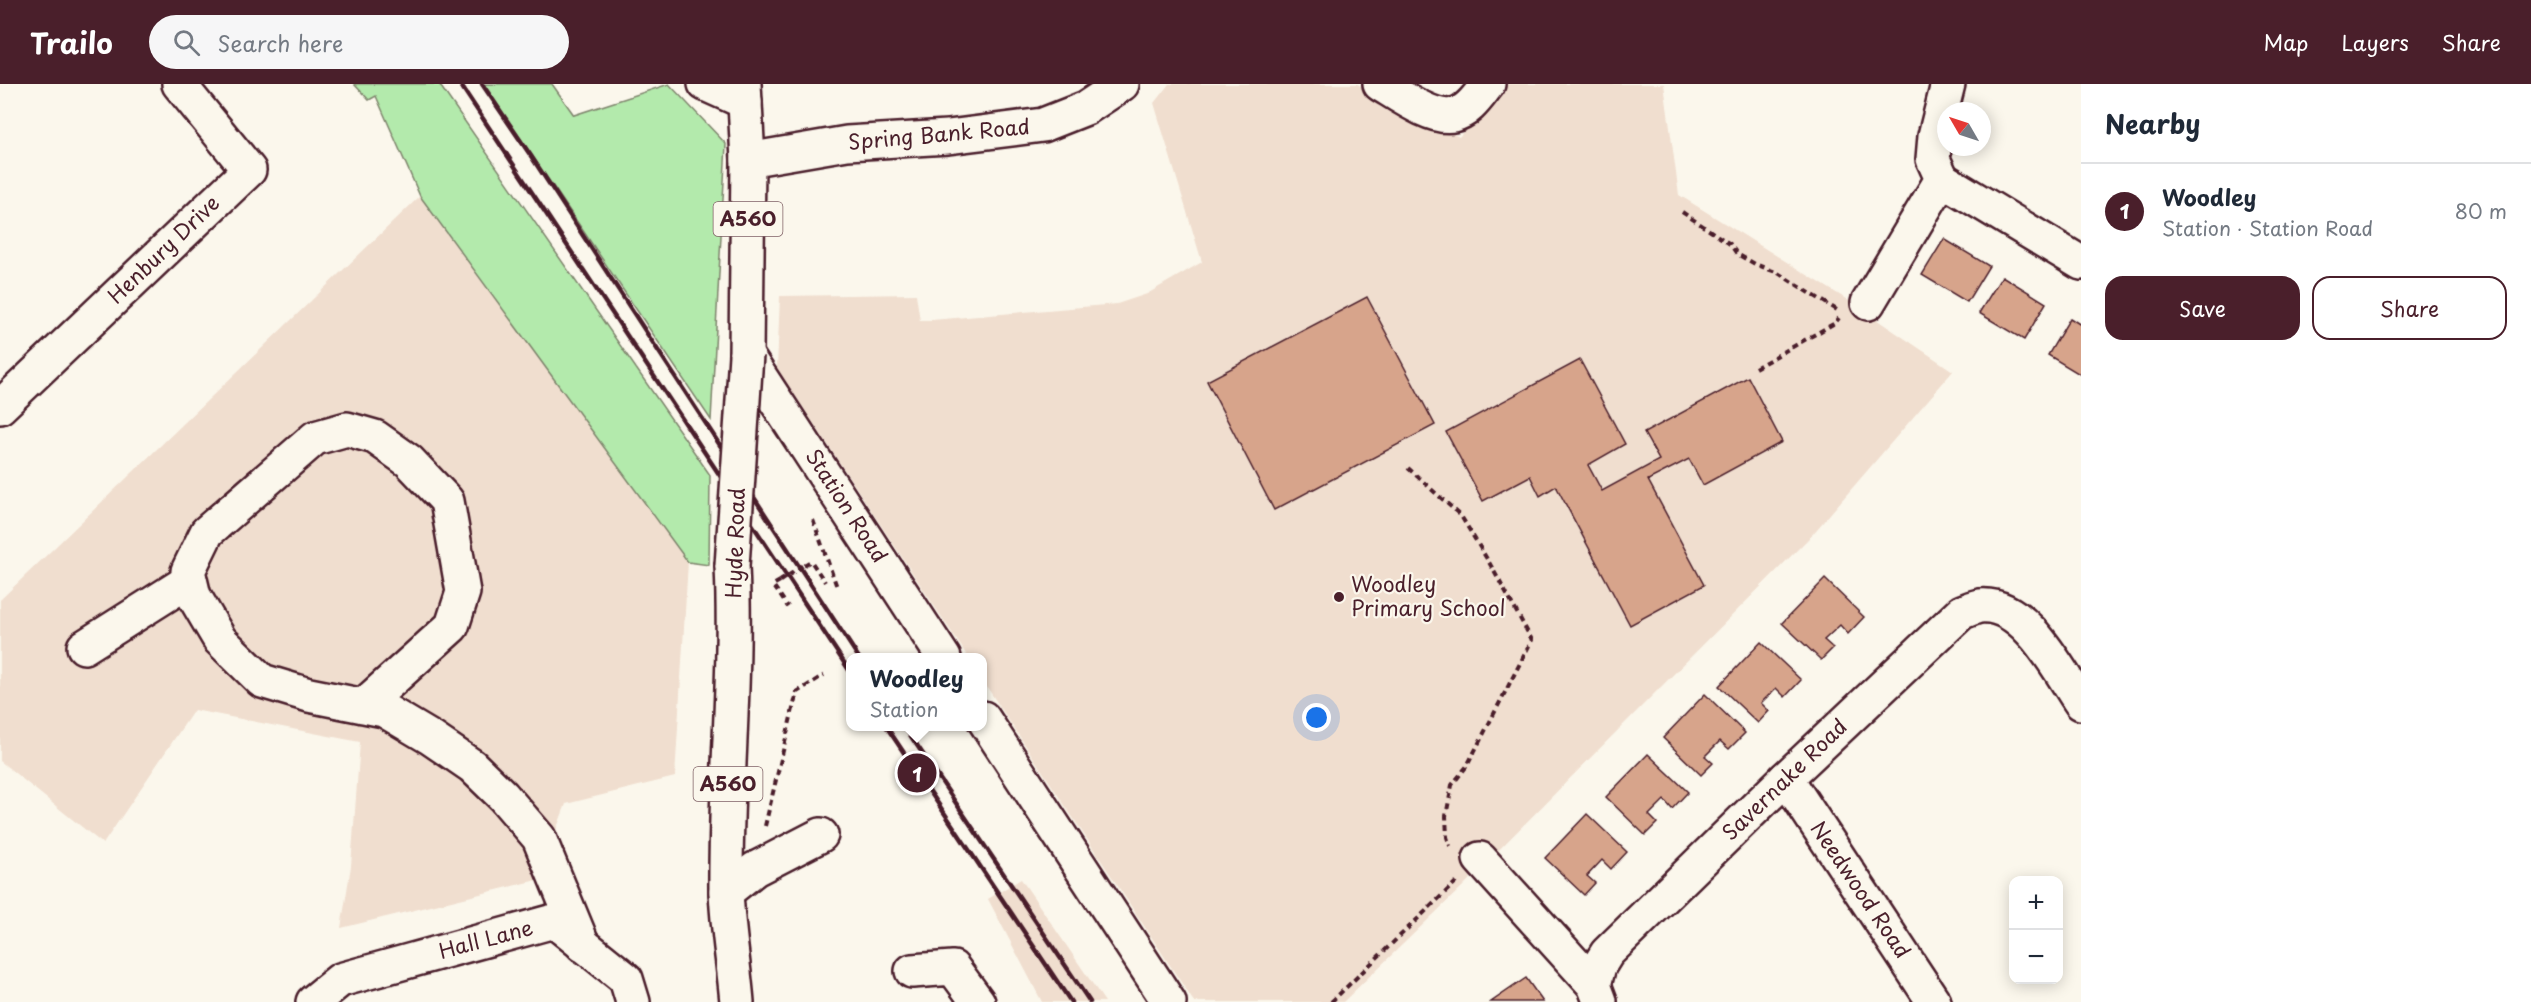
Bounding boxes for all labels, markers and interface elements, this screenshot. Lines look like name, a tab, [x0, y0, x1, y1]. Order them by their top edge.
search box	[149, 15, 569, 69]
text: Trailo	[30, 21, 113, 64]
icon: search	[170, 26, 203, 59]
text: Search here	[218, 26, 343, 59]
text: Map	[2264, 26, 2308, 58]
text: Layers	[2341, 26, 2409, 58]
text: Share	[2442, 26, 2501, 58]
north arrow	[1937, 102, 1991, 156]
text: Nearby	[2105, 104, 2200, 143]
street label: Spring Bank Road	[847, 109, 1031, 157]
text: Woodley	[2162, 180, 2256, 213]
street label: Henbury Drive	[99, 187, 226, 310]
text: 1	[2120, 196, 2129, 226]
text: 80 m	[2455, 196, 2507, 226]
road number: A560	[714, 202, 783, 236]
text: Station · Station Road	[2162, 213, 2373, 243]
button: Save	[2105, 276, 2300, 340]
button: Share	[2312, 276, 2507, 340]
street label: Station Road	[799, 442, 897, 568]
street label: Hyde Road	[716, 487, 752, 599]
place label: Woodley Primary School	[1351, 567, 1506, 623]
marker: Woodley Primary School	[1332, 590, 1346, 604]
popup	[846, 653, 987, 731]
text: Woodley	[869, 661, 964, 694]
text: Station	[869, 694, 939, 724]
your location	[1302, 703, 1331, 732]
street label: Savernake Road	[1714, 710, 1853, 847]
pin: 1	[898, 750, 936, 796]
road number: A560	[694, 767, 762, 801]
street label: Needwood Road	[1804, 814, 1920, 964]
map controls	[2009, 876, 2063, 984]
button: +	[2009, 876, 2063, 930]
street label: Hall Lane	[435, 910, 536, 966]
button: −	[2009, 930, 2063, 984]

